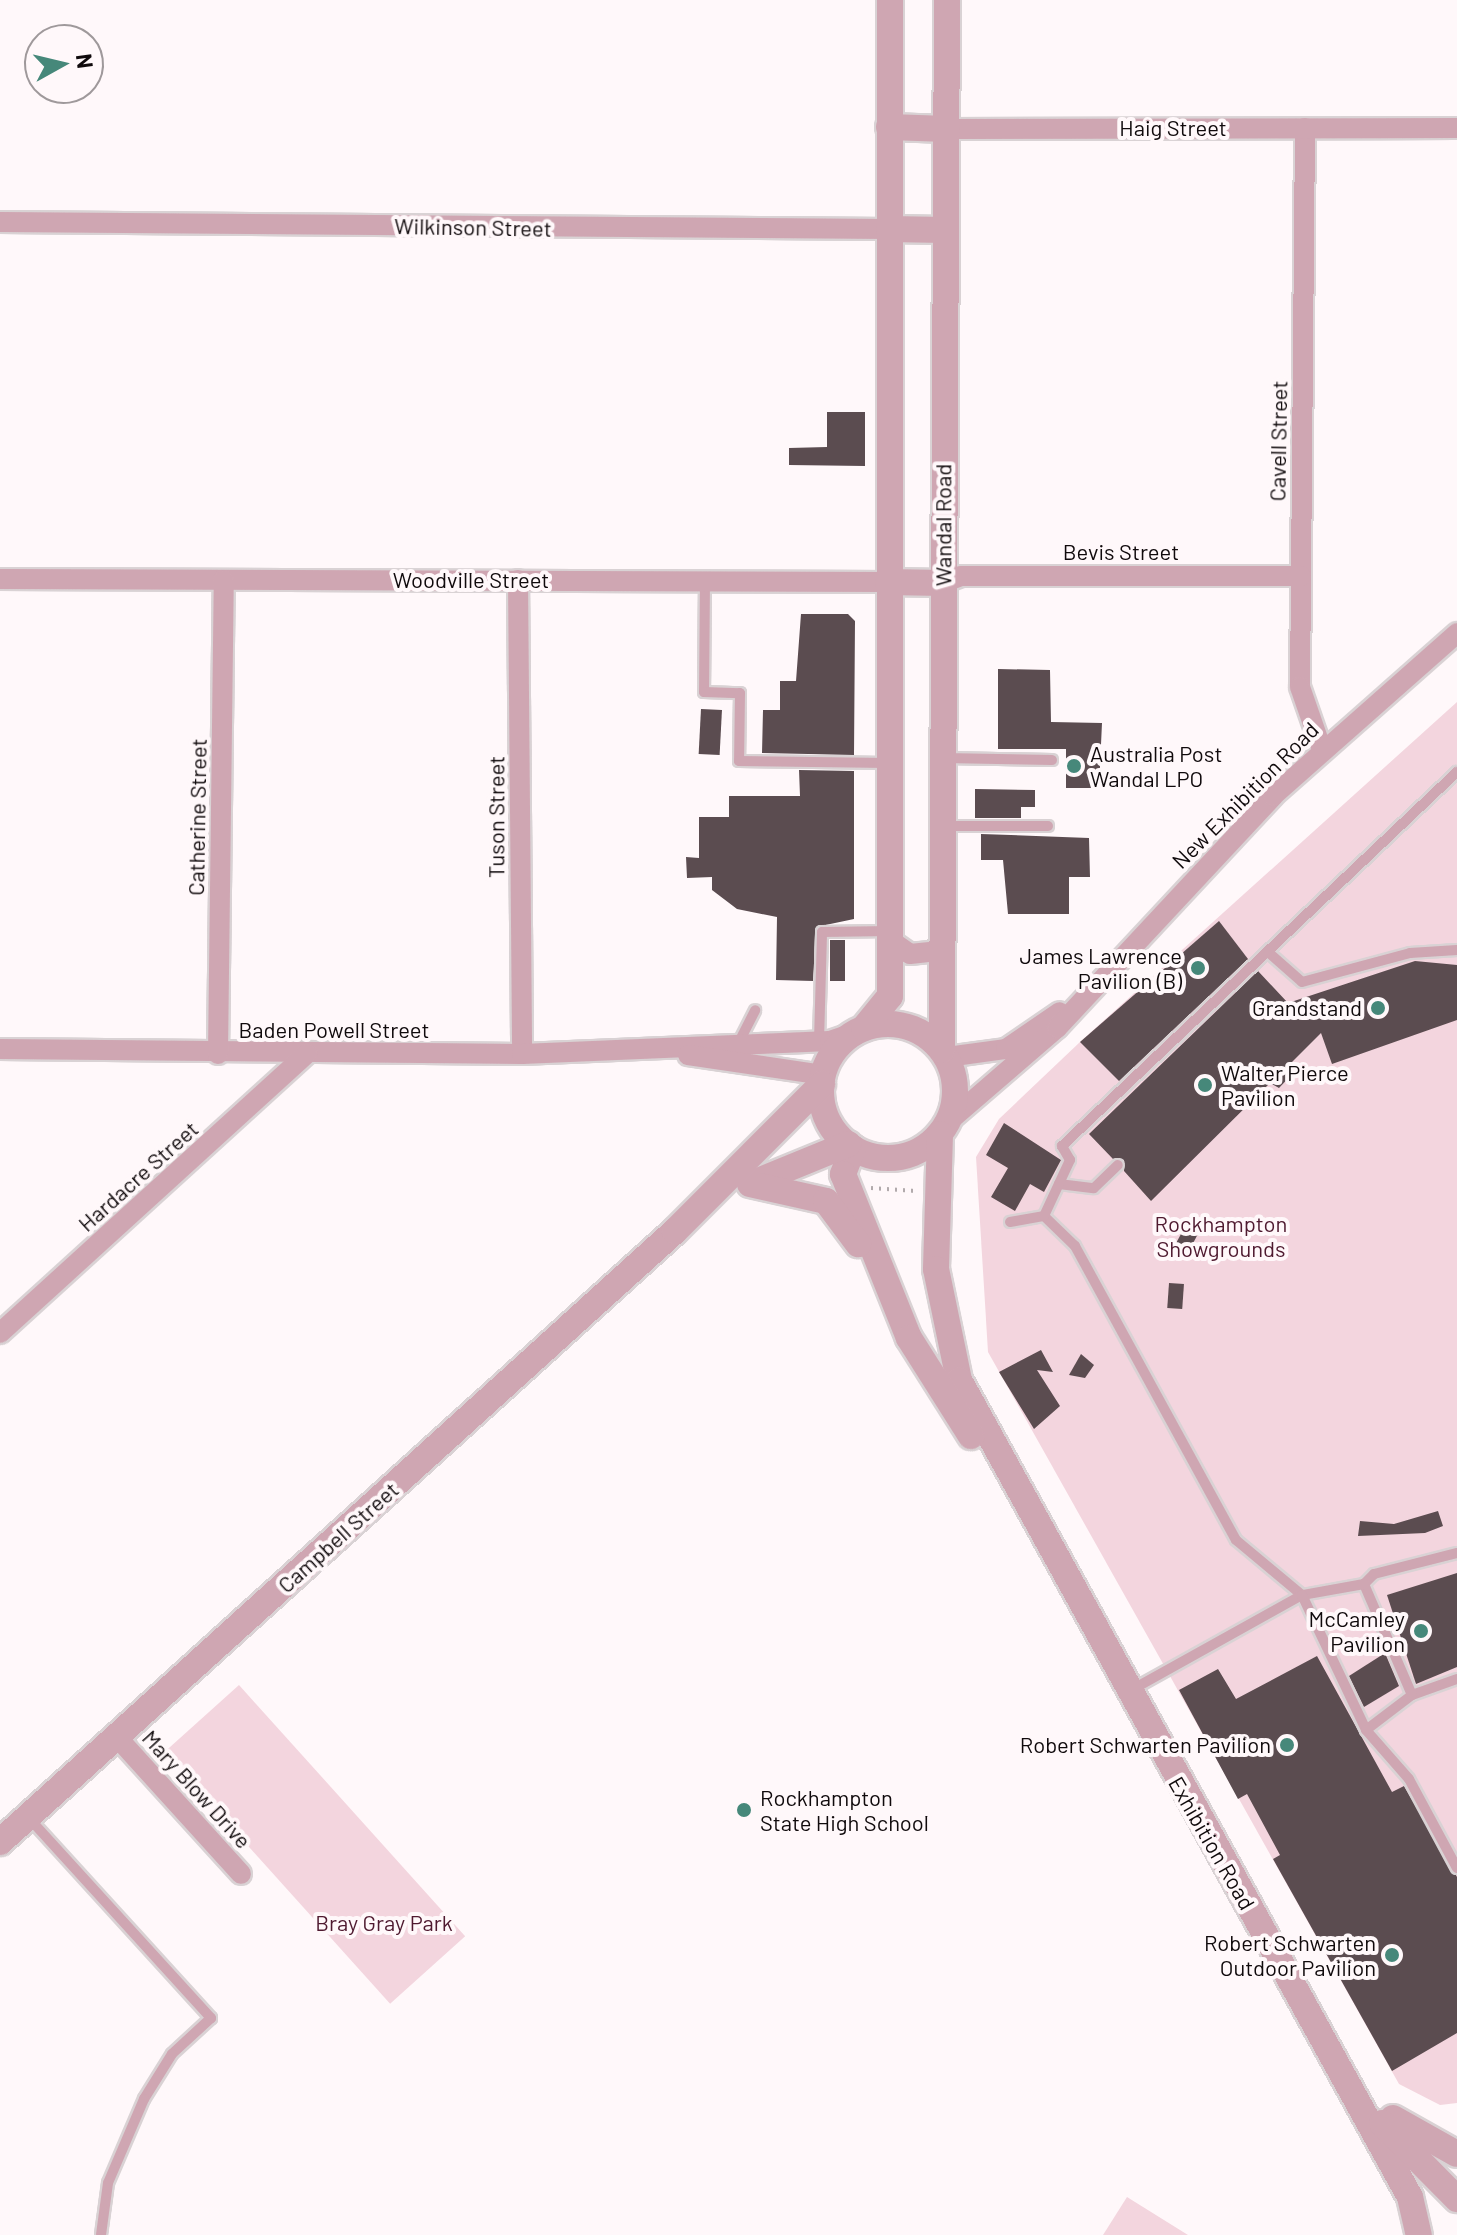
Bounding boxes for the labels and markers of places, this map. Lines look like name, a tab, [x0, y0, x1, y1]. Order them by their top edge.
place label: Australia Post Wandal LPO	[1090, 740, 1222, 792]
marker: Australia Post Wandal LPO	[1065, 757, 1083, 775]
place label: James Lawrence Pavilion (B)	[1020, 942, 1182, 994]
marker: James Lawrence Pavilion (B)	[1189, 959, 1207, 977]
place label: Grandstand	[1252, 995, 1362, 1021]
marker: Grandstand	[1369, 999, 1387, 1017]
place label: Walter Pierce Pavilion	[1221, 1059, 1349, 1110]
marker: Walter Pierce Pavilion	[1196, 1076, 1214, 1094]
place label: McCamley Pavilion	[1309, 1605, 1405, 1656]
marker: McCamley Pavilion	[1412, 1622, 1430, 1640]
place label: Robert Schwarten Pavilion	[1020, 1732, 1271, 1758]
marker: Robert Schwarten Pavilion	[1278, 1736, 1296, 1754]
place label: Rockhampton State High School	[760, 1784, 929, 1836]
marker: Rockhampton State High School	[735, 1801, 753, 1819]
place label: Robert Schwarten Outdoor Pavilion	[1204, 1929, 1376, 1980]
marker: Robert Schwarten Outdoor Pavilion	[1383, 1946, 1401, 1964]

